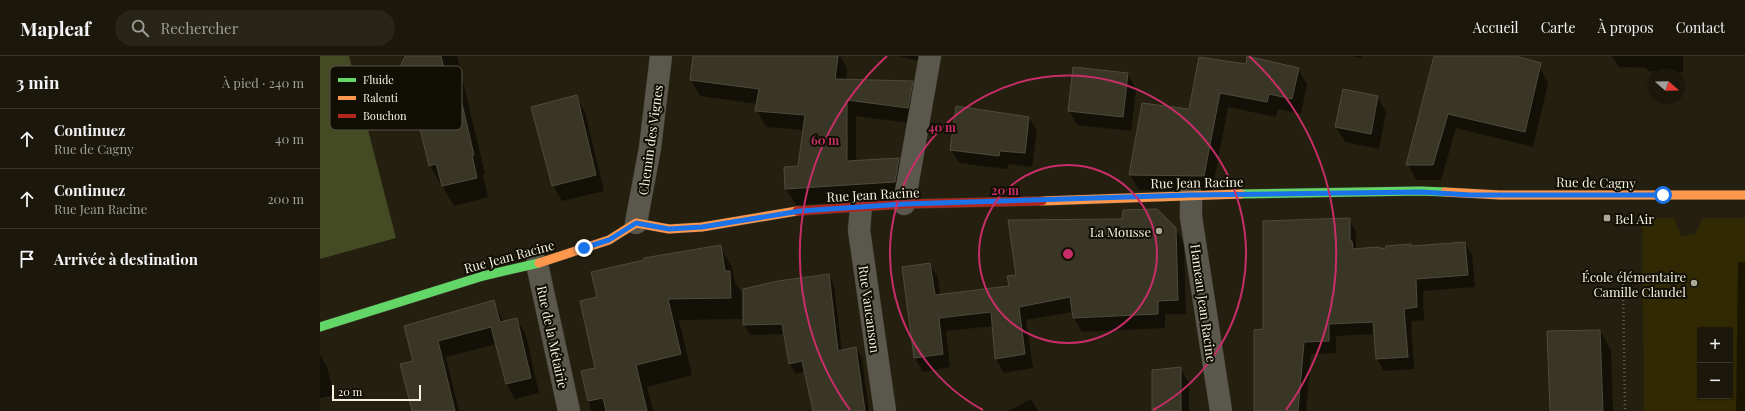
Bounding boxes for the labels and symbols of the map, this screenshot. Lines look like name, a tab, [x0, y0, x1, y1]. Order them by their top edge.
legend	[330, 66, 462, 130]
north arrow	[1649, 68, 1685, 104]
text: Fluide	[363, 72, 394, 87]
street label: Chemin des Vignes	[634, 84, 666, 196]
text: Ralenti	[363, 90, 398, 105]
text: Bouchon	[363, 108, 407, 123]
text: 40 m	[928, 119, 956, 135]
text: 60 m	[811, 132, 839, 148]
street label: Rue Jean Racine	[1150, 173, 1244, 191]
street label: Rue de Cagny	[1556, 173, 1636, 191]
text: 20 m	[991, 182, 1019, 198]
street label: Rue Jean Racine	[826, 183, 920, 205]
route start	[1654, 186, 1672, 204]
place label: Bel Air	[1615, 210, 1654, 227]
marker: Bel Air	[1602, 213, 1612, 223]
place label: La Mousse	[1090, 223, 1151, 240]
marker: La Mousse	[1154, 226, 1164, 236]
street label: Rue Jean Racine	[462, 236, 557, 276]
route end	[575, 239, 593, 257]
street label: Hameau Jean Racine	[1187, 243, 1221, 364]
centre of rings	[1061, 247, 1075, 261]
street label: Rue Vaucanson	[855, 264, 885, 354]
place label: École élémentaire Camille Claudel	[1582, 268, 1686, 300]
marker: École élémentaire Camille Claudel	[1689, 278, 1699, 288]
street label: Rue de la Métairie	[534, 284, 572, 390]
scale bar	[332, 383, 421, 402]

